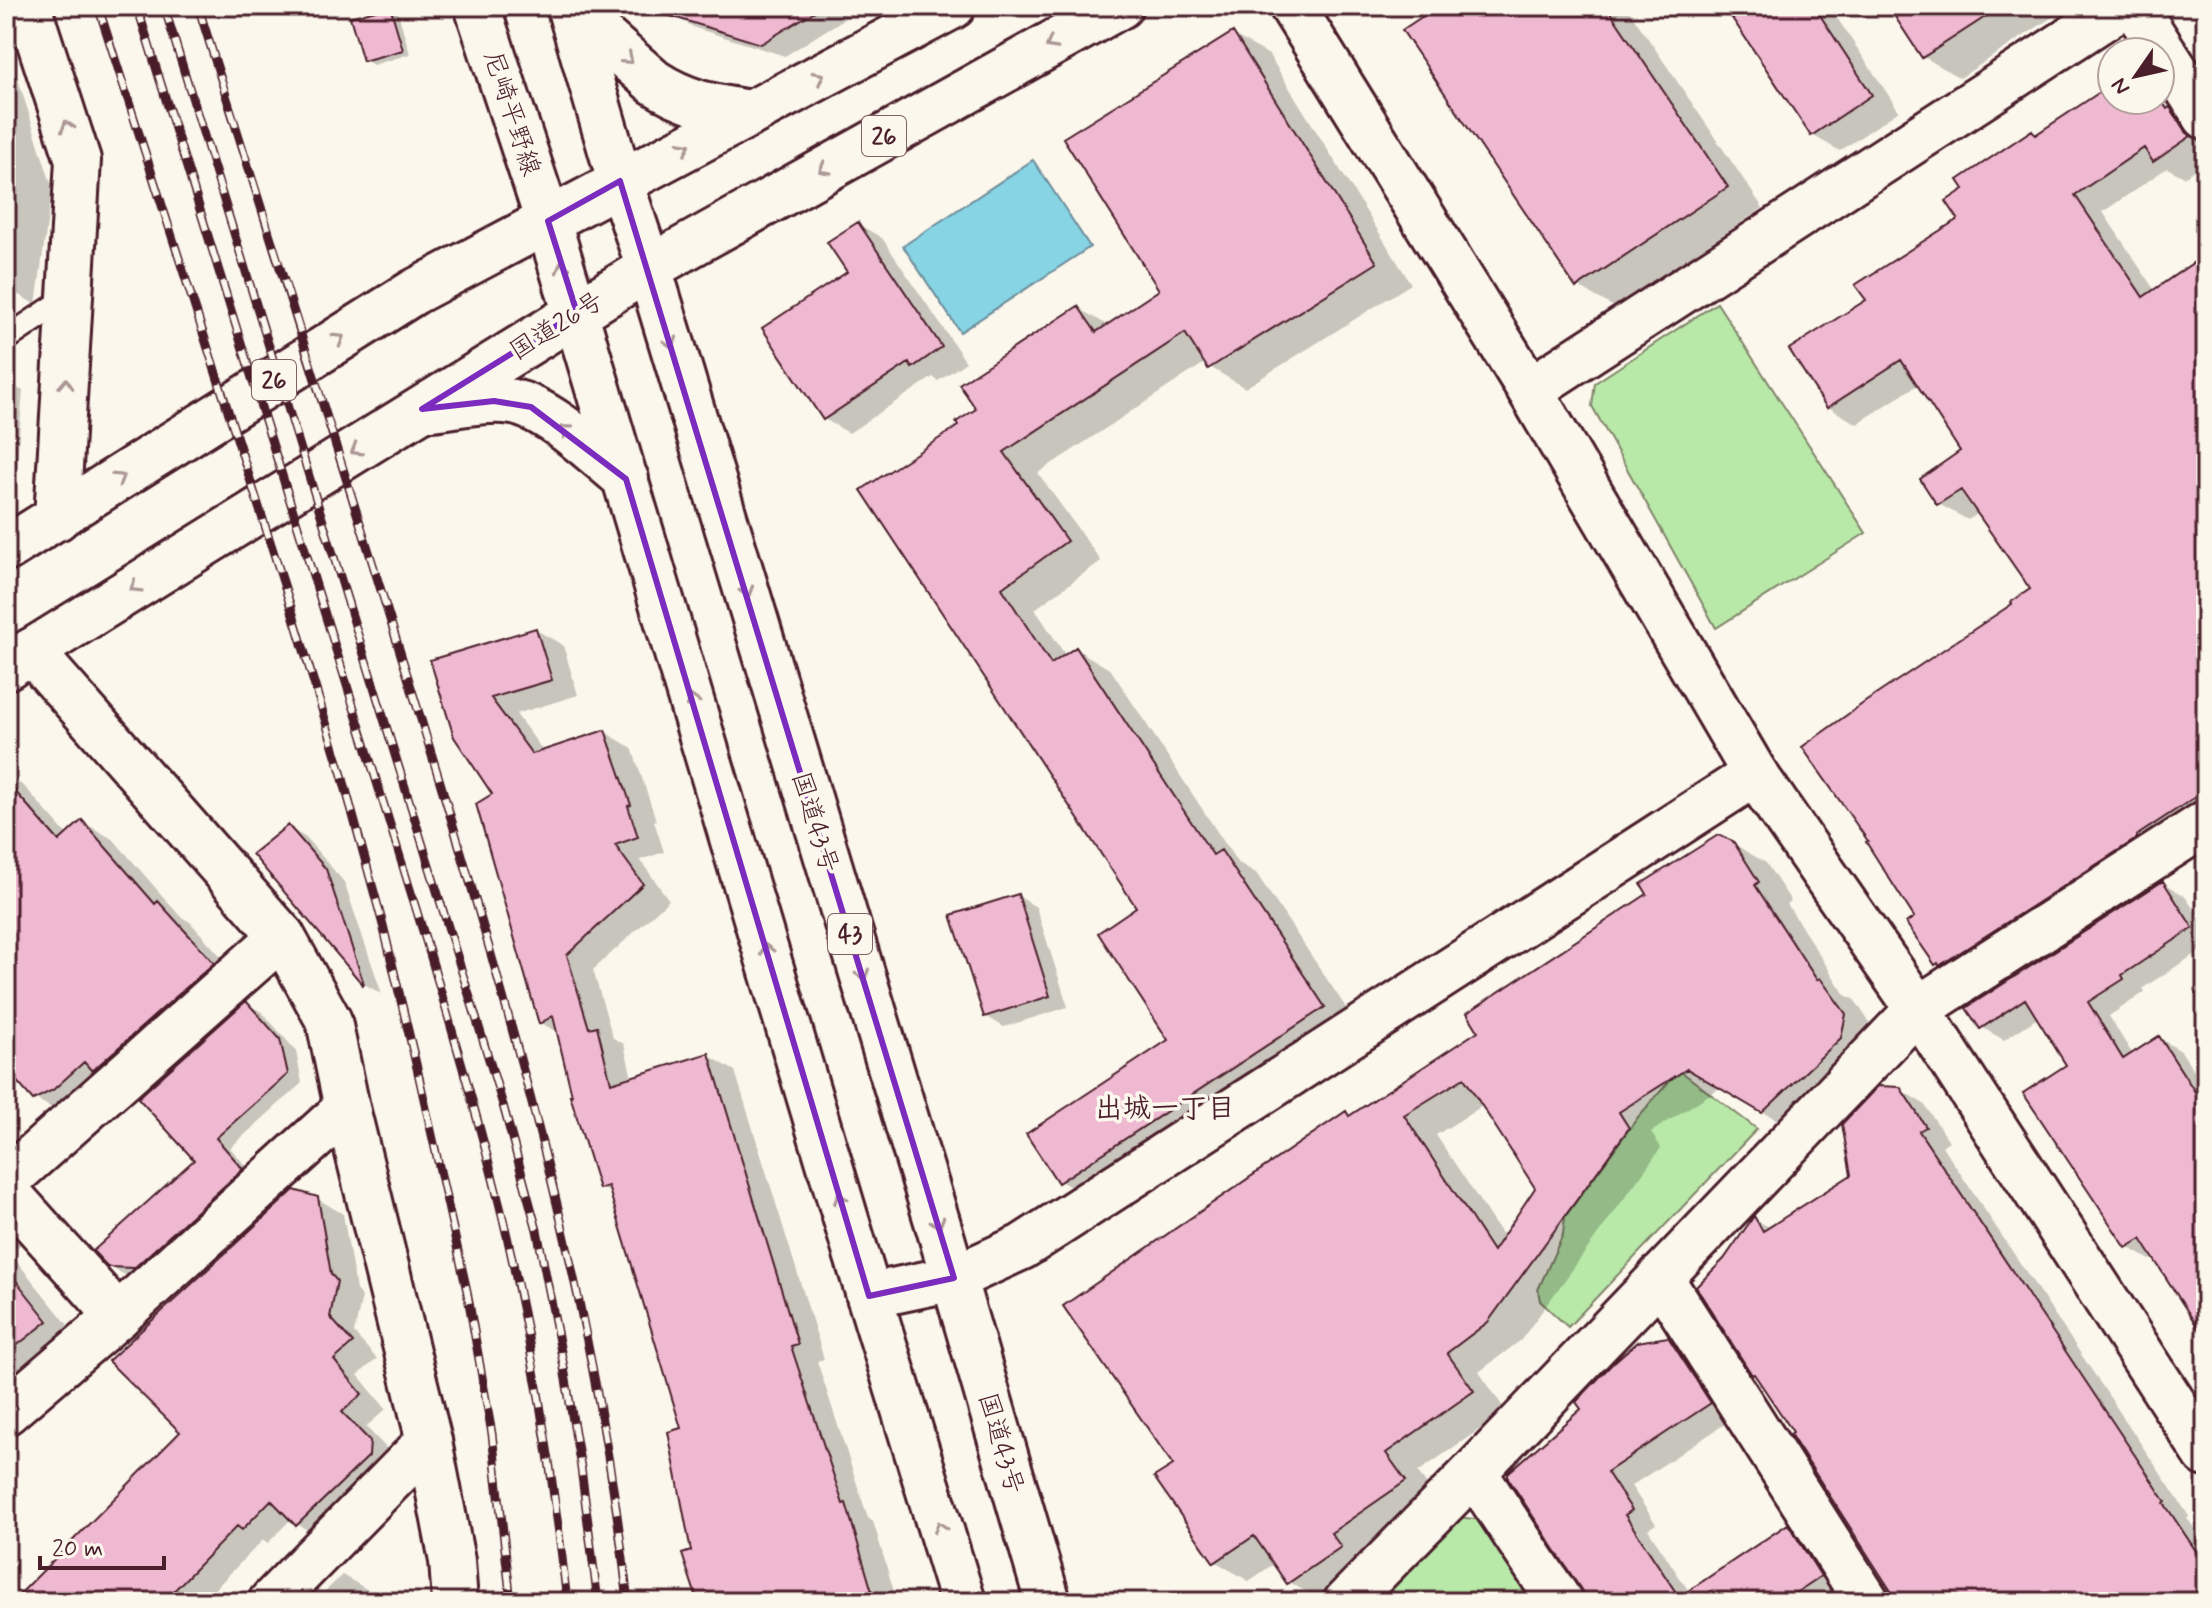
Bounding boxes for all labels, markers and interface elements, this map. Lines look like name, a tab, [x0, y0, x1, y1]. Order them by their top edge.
one-way arrow	[1045, 34, 1060, 49]
north arrow	[2096, 36, 2176, 116]
street label: 尼崎平野線	[475, 47, 547, 181]
one-way arrow	[618, 49, 633, 63]
one-way arrow	[811, 71, 825, 86]
text: N	[2105, 72, 2137, 100]
road number: 26	[862, 116, 906, 156]
one-way arrow	[60, 120, 76, 133]
one-way arrow	[677, 142, 691, 157]
one-way arrow	[817, 160, 832, 175]
one-way arrow	[556, 260, 572, 274]
street label: 国道26号	[503, 284, 611, 369]
one-way arrow	[330, 334, 345, 349]
one-way arrow	[662, 335, 678, 349]
road number: 26	[252, 360, 296, 400]
one-way arrow	[57, 377, 74, 390]
one-way arrow	[559, 426, 574, 440]
one-way arrow	[350, 440, 365, 455]
one-way arrow	[111, 473, 125, 488]
one-way arrow	[129, 578, 144, 593]
one-way arrow	[738, 584, 754, 598]
one-way arrow	[685, 694, 701, 707]
street label: 国道43号	[783, 768, 846, 877]
road number: 43	[828, 914, 872, 954]
one-way arrow	[759, 943, 775, 957]
one-way arrow	[854, 967, 870, 981]
district label: 出城一丁目	[1095, 1091, 1235, 1128]
one-way arrow	[833, 1192, 849, 1206]
one-way arrow	[929, 1216, 945, 1230]
street label: 国道43号	[969, 1389, 1031, 1498]
scale bar	[40, 1520, 164, 1570]
one-way arrow	[934, 1521, 950, 1535]
text: 20 m	[52, 1534, 103, 1565]

